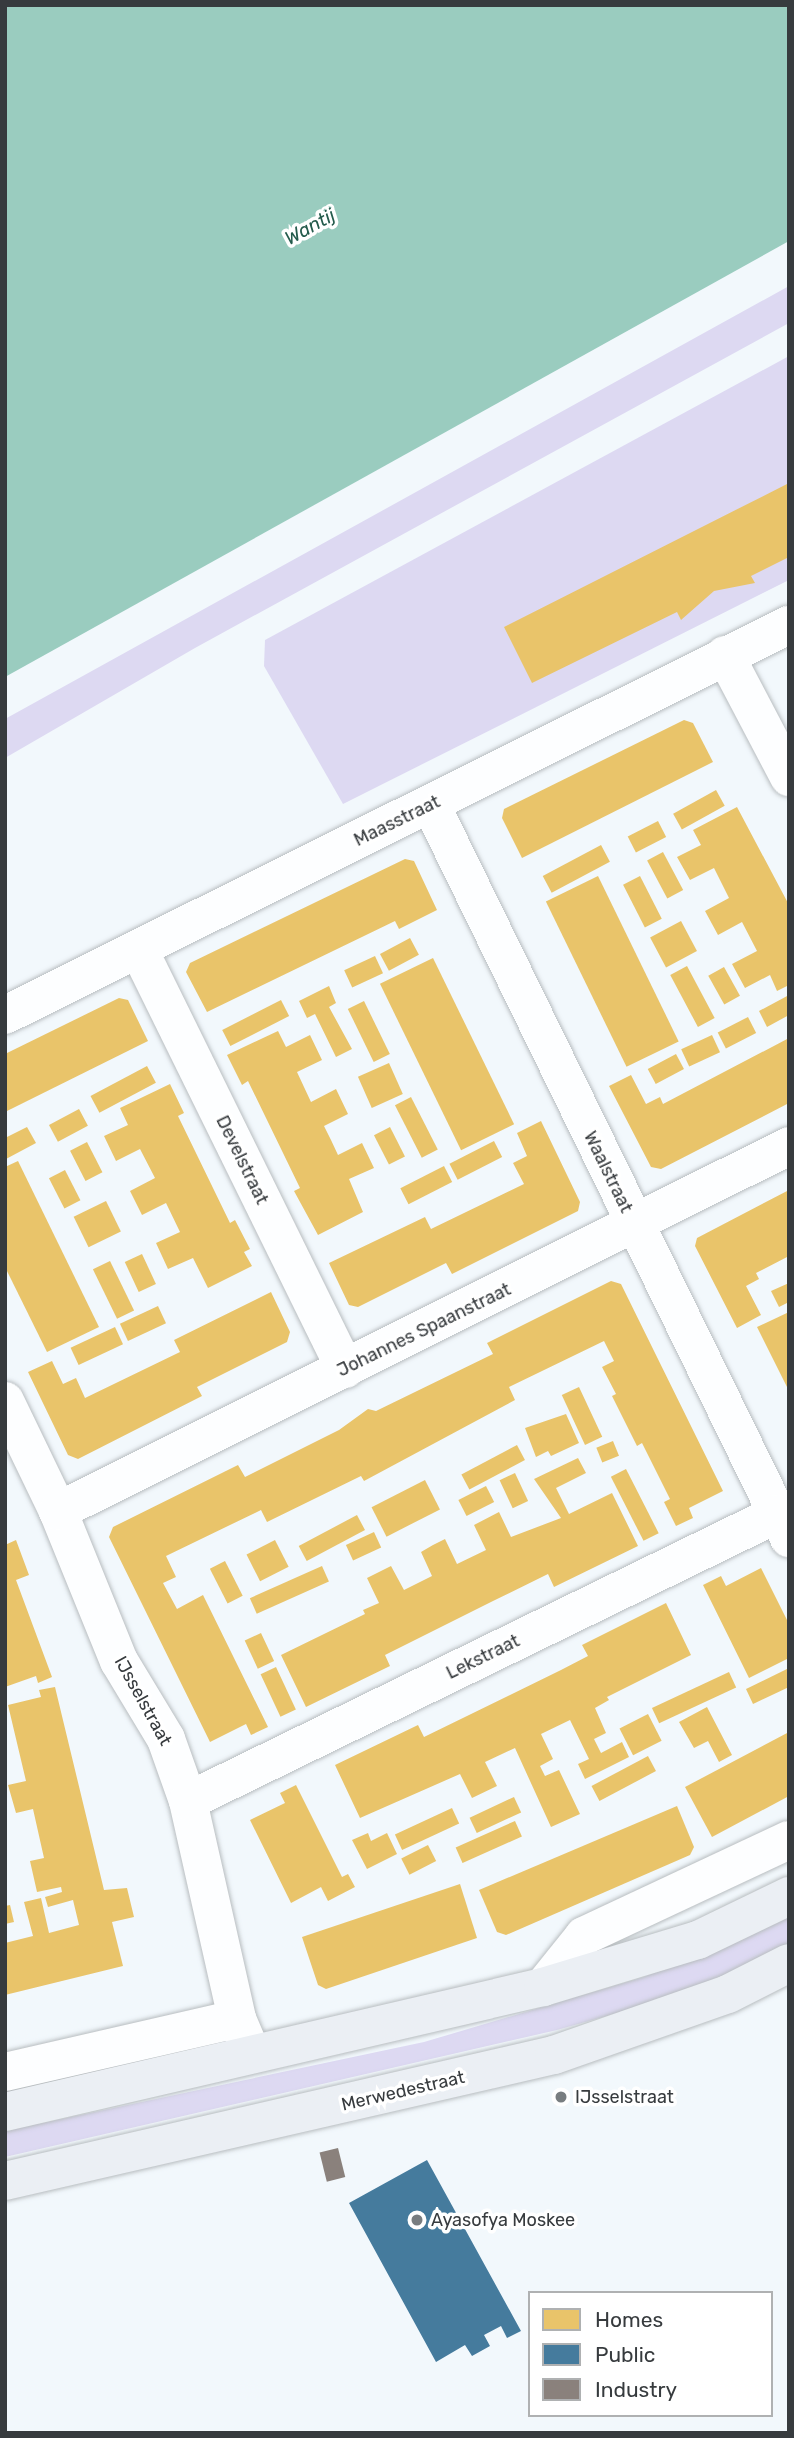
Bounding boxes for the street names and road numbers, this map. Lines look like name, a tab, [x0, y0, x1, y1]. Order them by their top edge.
street label: Maasstraat	[350, 791, 444, 851]
street label: Develstraat	[211, 1112, 273, 1208]
street label: Waalstraat	[579, 1128, 637, 1216]
street label: Johannes Spaanstraat	[334, 1279, 514, 1381]
street label: Lekstraat	[443, 1630, 523, 1684]
street label: IJsselstraat	[110, 1653, 176, 1749]
street label: Merwedestraat	[339, 2066, 467, 2116]

